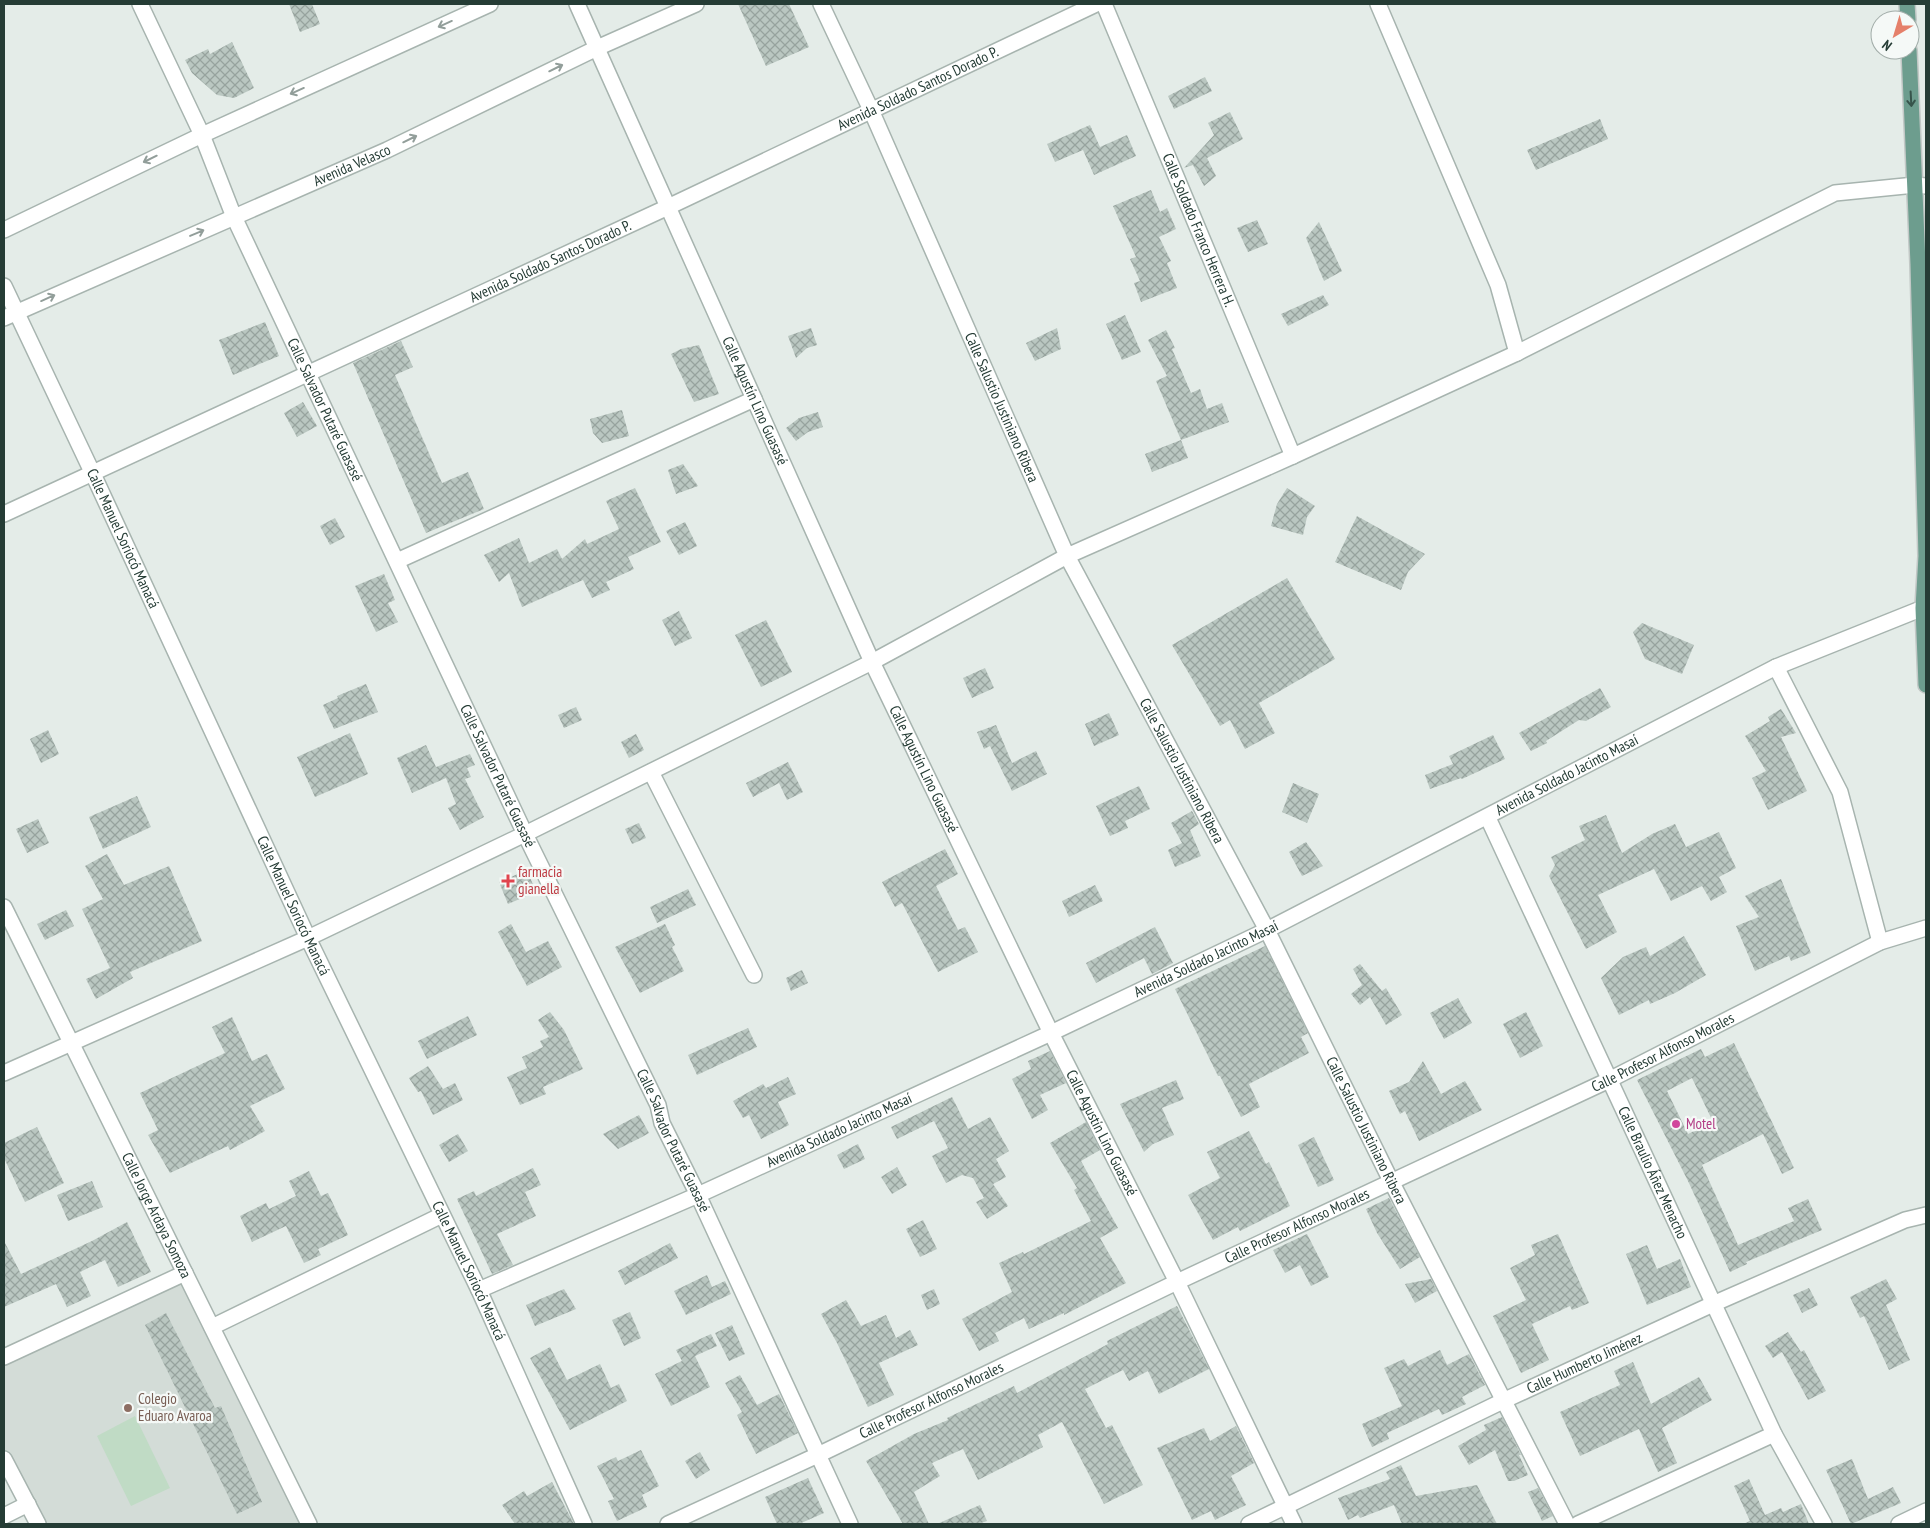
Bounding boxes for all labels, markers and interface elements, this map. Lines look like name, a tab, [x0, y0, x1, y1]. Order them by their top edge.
north arrow	[1870, 10, 1920, 60]
one-way arrow	[438, 20, 453, 29]
text: N	[1878, 36, 1896, 55]
street label: Avenida Soldado Santos Dorado P.	[834, 42, 1001, 134]
one-way arrow	[548, 63, 563, 72]
one-way arrow	[290, 87, 305, 97]
one-way arrow	[1907, 90, 1916, 106]
one-way arrow	[402, 134, 417, 144]
street label: Avenida Velasco	[310, 140, 393, 190]
street label: Calle Soldado Franco Herrera H.	[1158, 150, 1240, 310]
one-way arrow	[143, 155, 158, 165]
street label: Avenida Soldado Santos Dorado P.	[466, 215, 634, 306]
one-way arrow	[189, 228, 204, 238]
one-way arrow	[40, 293, 55, 303]
street label: Calle Salustio Justiniano Ribera	[961, 329, 1043, 485]
street label: Calle Agustín Lino Guasasé	[718, 333, 793, 468]
street label: Calle Salvador Putaré Guasasé	[283, 335, 367, 484]
street label: Calle Manuel Soriocó Manacá	[83, 465, 164, 611]
street label: Calle Salustio Justiniano Ribera	[1136, 695, 1229, 846]
street label: Calle Salvador Putaré Guasasé	[456, 701, 540, 850]
street label: Calle Agustín Lino Guasasé	[885, 702, 963, 836]
street label: Avenida Soldado Jacinto Masaí	[1492, 730, 1642, 819]
street label: Calle Manuel Soriocó Manacá	[253, 833, 335, 978]
place label: farmacia gianella	[518, 862, 562, 898]
marker: farmacia gianella	[502, 875, 514, 887]
street label: Avenida Soldado Jacinto Masaí	[1131, 916, 1282, 1001]
street label: Calle Profesor Alfonso Morales	[1588, 1008, 1737, 1096]
street label: Calle Salustio Justiniano Ribera	[1322, 1053, 1411, 1207]
street label: Calle Salvador Putaré Guasasé	[633, 1066, 715, 1215]
street label: Calle Agustín Lino Guasasé	[1062, 1066, 1142, 1199]
street label: Avenida Soldado Jacinto Masaí	[763, 1088, 915, 1171]
street label: Calle Braulio Áñez Menacho	[1614, 1103, 1692, 1242]
place label: Motel	[1686, 1114, 1716, 1133]
marker: Motel	[1670, 1118, 1682, 1130]
street label: Calle Jorge Ardaya Somoza	[118, 1149, 196, 1281]
street label: Calle Profesor Alfonso Morales	[1221, 1184, 1372, 1267]
street label: Calle Manuel Soriocó Manacá	[428, 1198, 510, 1343]
street label: Calle Humberto Jiménez	[1523, 1328, 1645, 1398]
street label: Calle Profesor Alfonso Morales	[856, 1357, 1006, 1443]
place label: Colegio Eduaro Avaroa	[138, 1389, 212, 1425]
marker: Colegio Eduaro Avaroa	[122, 1402, 134, 1414]

